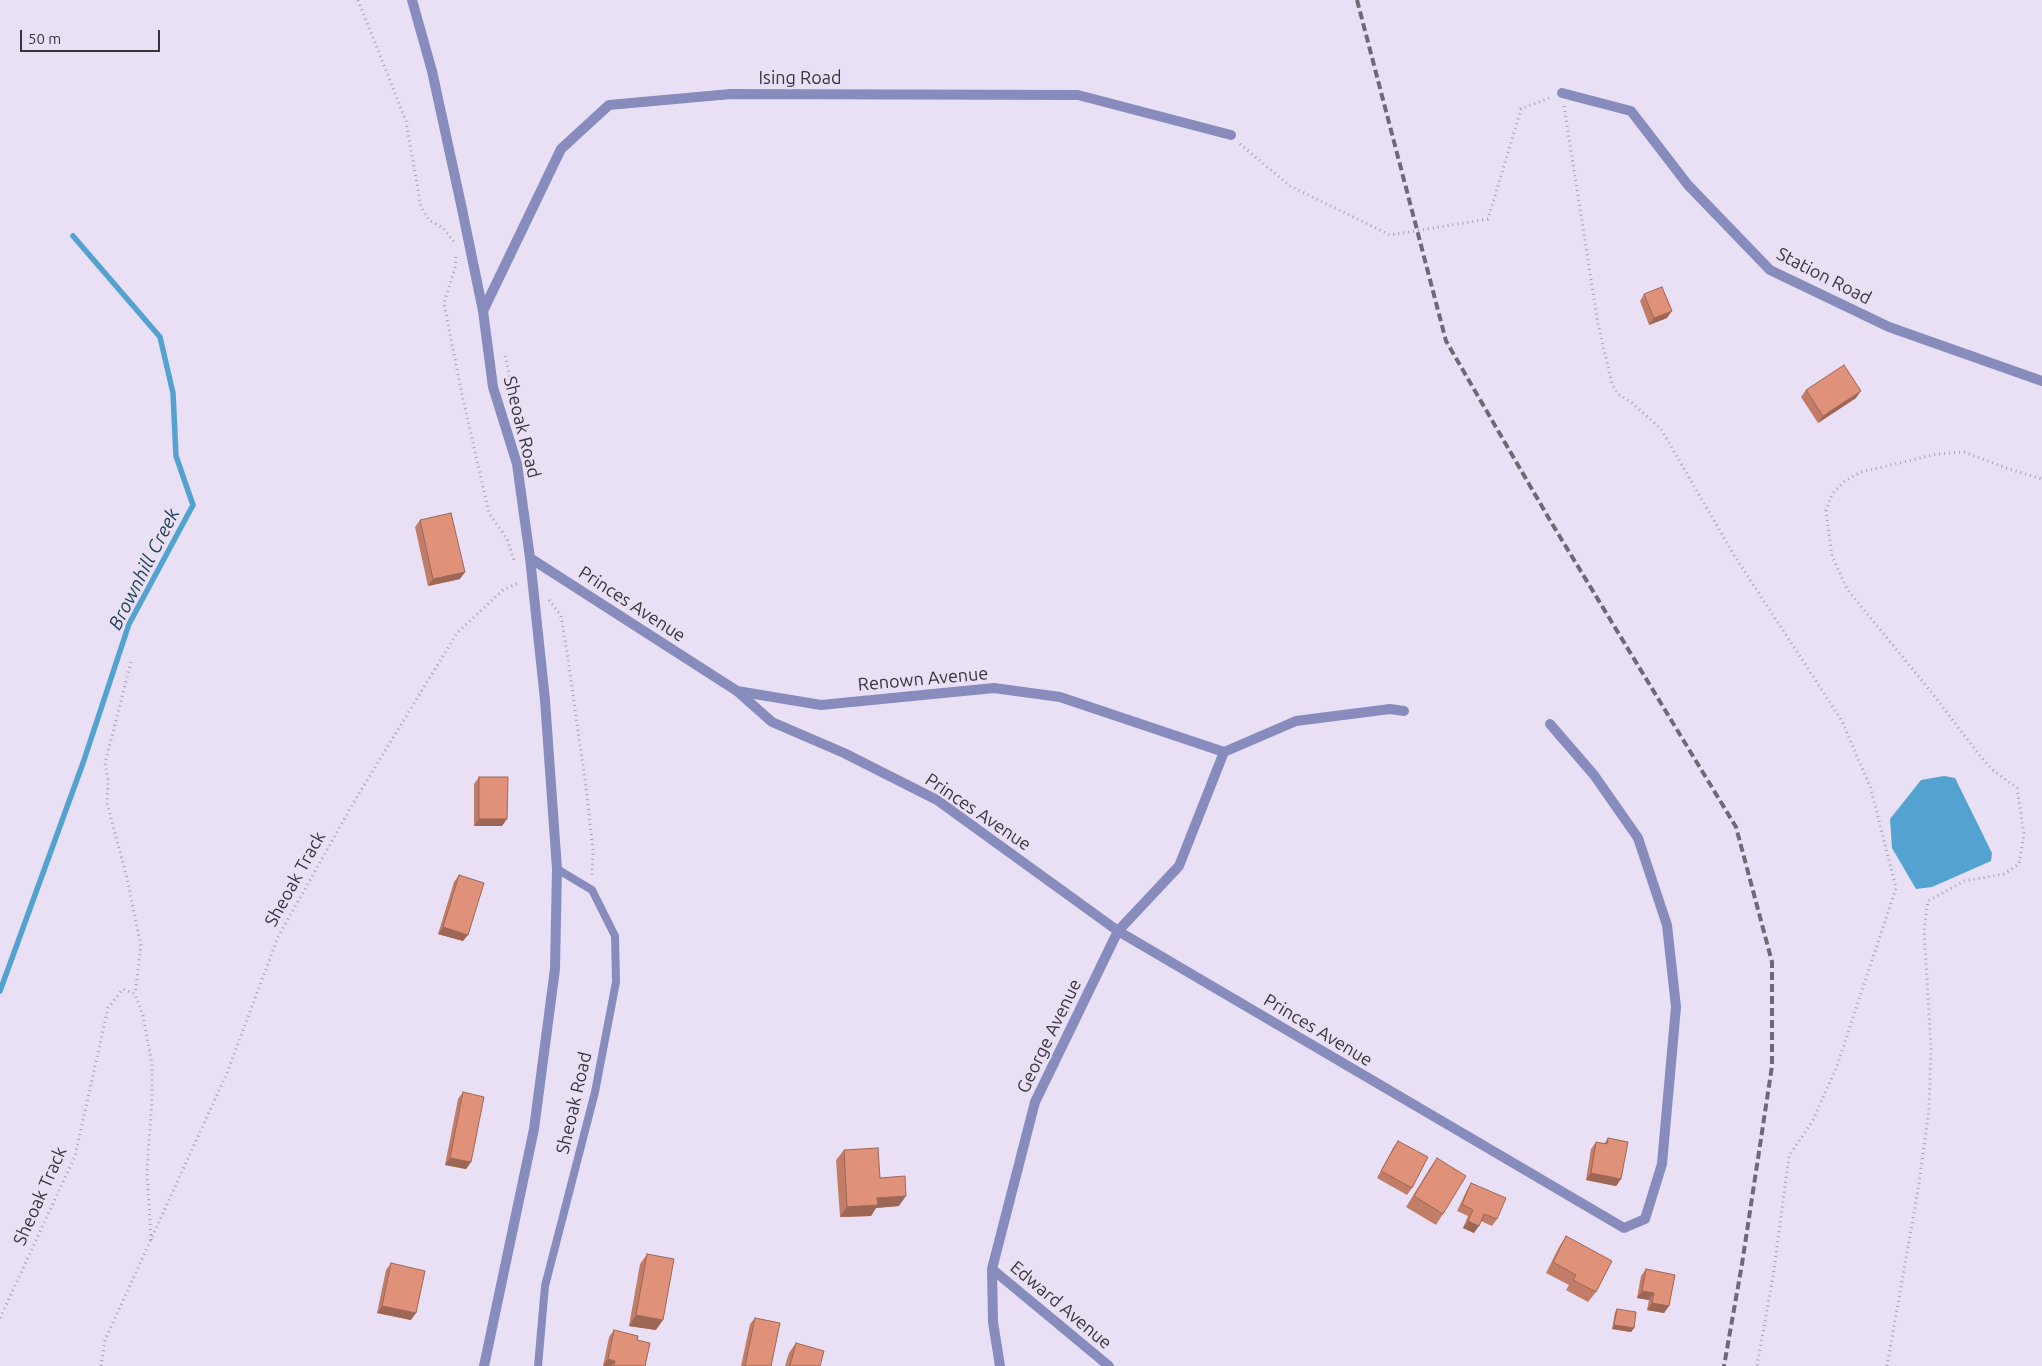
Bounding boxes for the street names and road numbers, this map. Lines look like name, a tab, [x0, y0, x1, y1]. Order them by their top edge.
street label: Ising Road	[758, 67, 842, 89]
street label: Station Road	[1773, 243, 1875, 309]
street label: Sheoak Road	[499, 374, 545, 480]
street label: Princes Avenue	[575, 561, 689, 647]
street label: Renown Avenue	[857, 663, 989, 695]
street label: Princes Avenue	[921, 769, 1035, 855]
street label: Sheoak Track	[260, 828, 330, 930]
street label: George Avenue	[1012, 975, 1086, 1097]
street label: Princes Avenue	[1260, 989, 1376, 1071]
street label: Sheoak Road	[552, 1050, 596, 1156]
street label: Sheoak Track	[9, 1143, 71, 1249]
street label: Edward Avenue	[1006, 1256, 1116, 1354]

